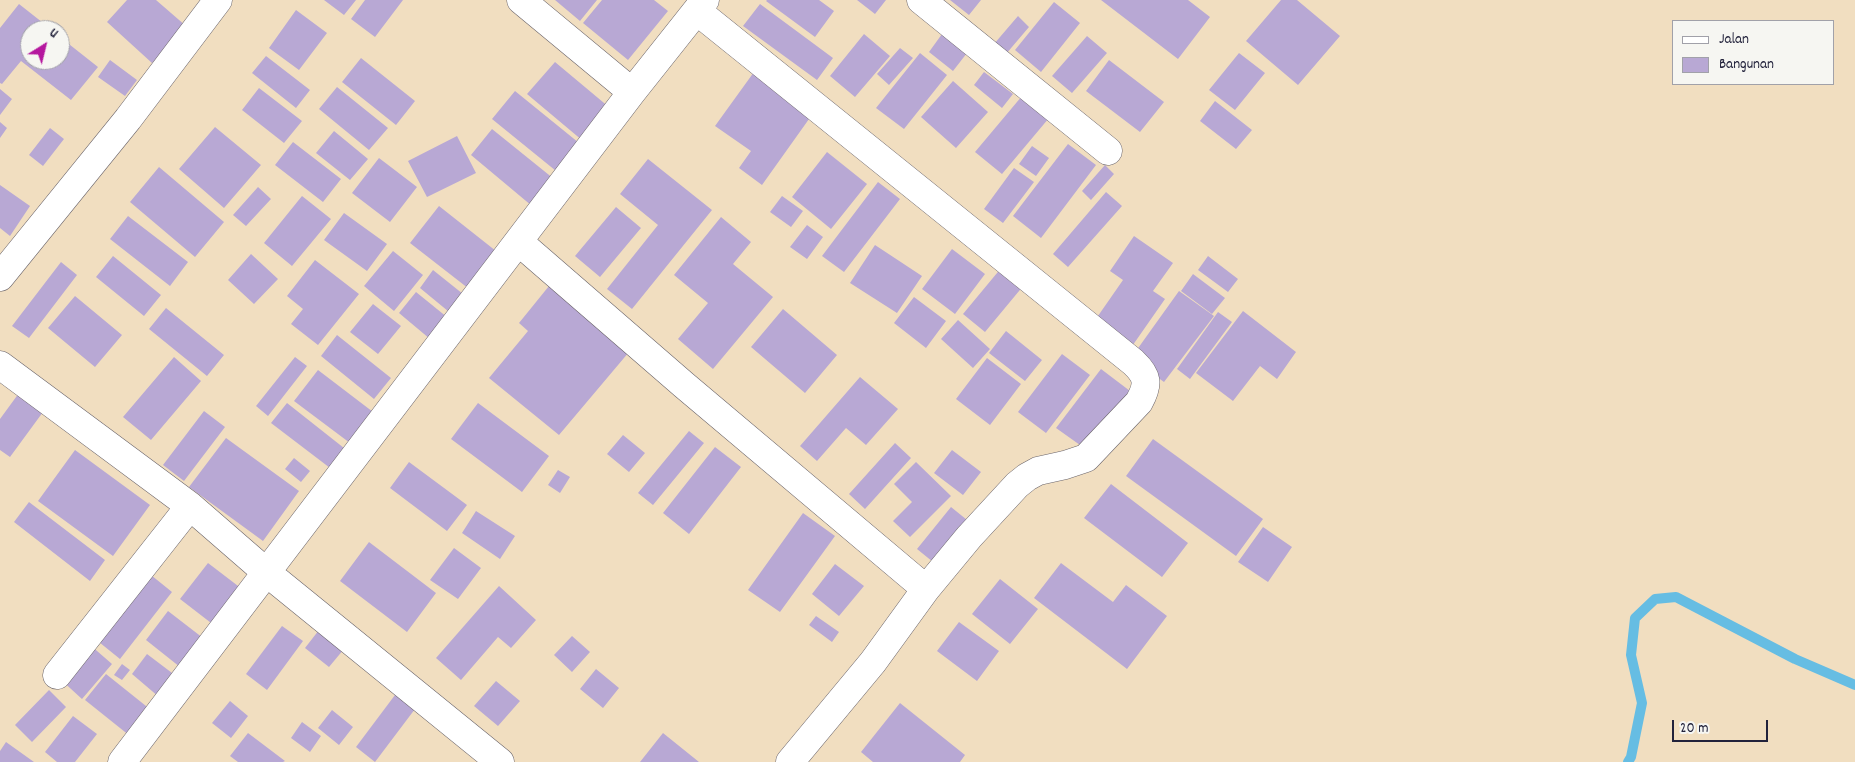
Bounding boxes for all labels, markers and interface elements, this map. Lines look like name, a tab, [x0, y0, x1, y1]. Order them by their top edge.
north arrow	[20, 20, 70, 70]
legend	[1672, 20, 1835, 85]
text: U	[45, 24, 62, 44]
text: Jalan	[1719, 29, 1749, 51]
text: Bangunan	[1719, 54, 1774, 76]
scale bar	[1675, 710, 1771, 742]
text: 20 m	[1680, 718, 1708, 740]

